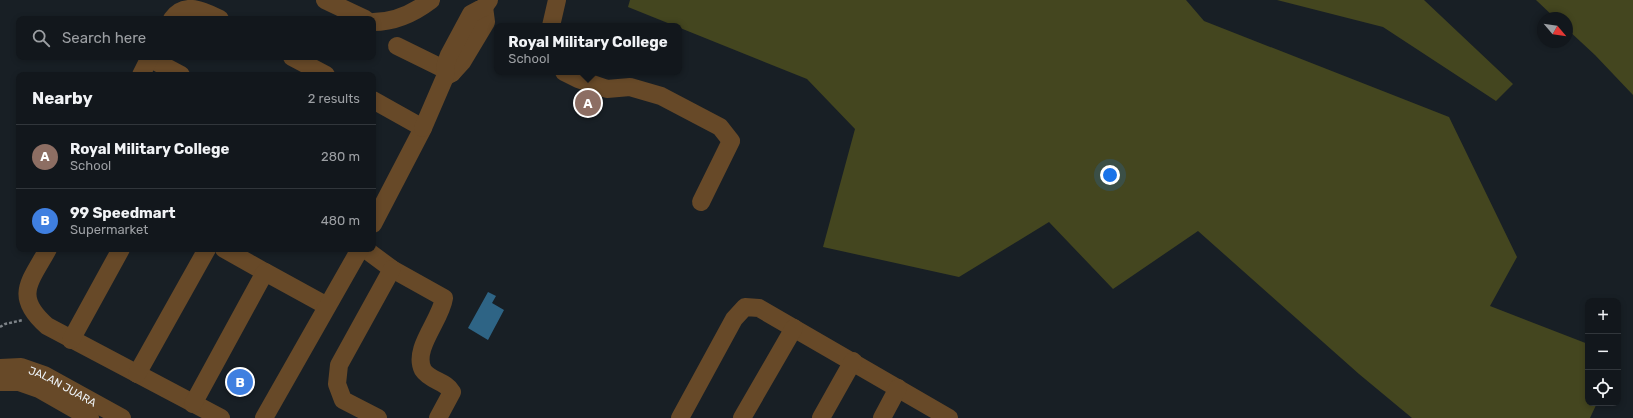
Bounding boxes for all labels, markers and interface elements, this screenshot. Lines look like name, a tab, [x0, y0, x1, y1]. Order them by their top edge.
north arrow	[1537, 12, 1573, 48]
search box	[16, 16, 376, 60]
popup	[494, 23, 682, 75]
icon: search	[30, 27, 52, 49]
text: Search here	[62, 29, 146, 47]
text: Royal Military College	[508, 33, 668, 51]
text: School	[508, 51, 550, 66]
text: Nearby	[32, 88, 93, 108]
pin: A	[575, 88, 601, 118]
text: 2 results	[308, 91, 360, 106]
text: Royal Military College	[70, 140, 229, 158]
text: A	[40, 149, 50, 164]
text: 280 m	[321, 149, 360, 164]
text: School	[70, 158, 111, 173]
your location	[1100, 165, 1120, 185]
text: 99 Speedmart	[70, 204, 176, 222]
text: B	[40, 213, 50, 228]
text: 480 m	[321, 213, 360, 228]
text: Supermarket	[70, 222, 148, 237]
map controls	[1585, 298, 1621, 406]
button: +	[1585, 298, 1621, 334]
button: −	[1585, 334, 1621, 370]
street label: JALAN JUARA	[27, 364, 99, 409]
pin: B	[227, 367, 253, 397]
button: locate	[1585, 370, 1621, 406]

